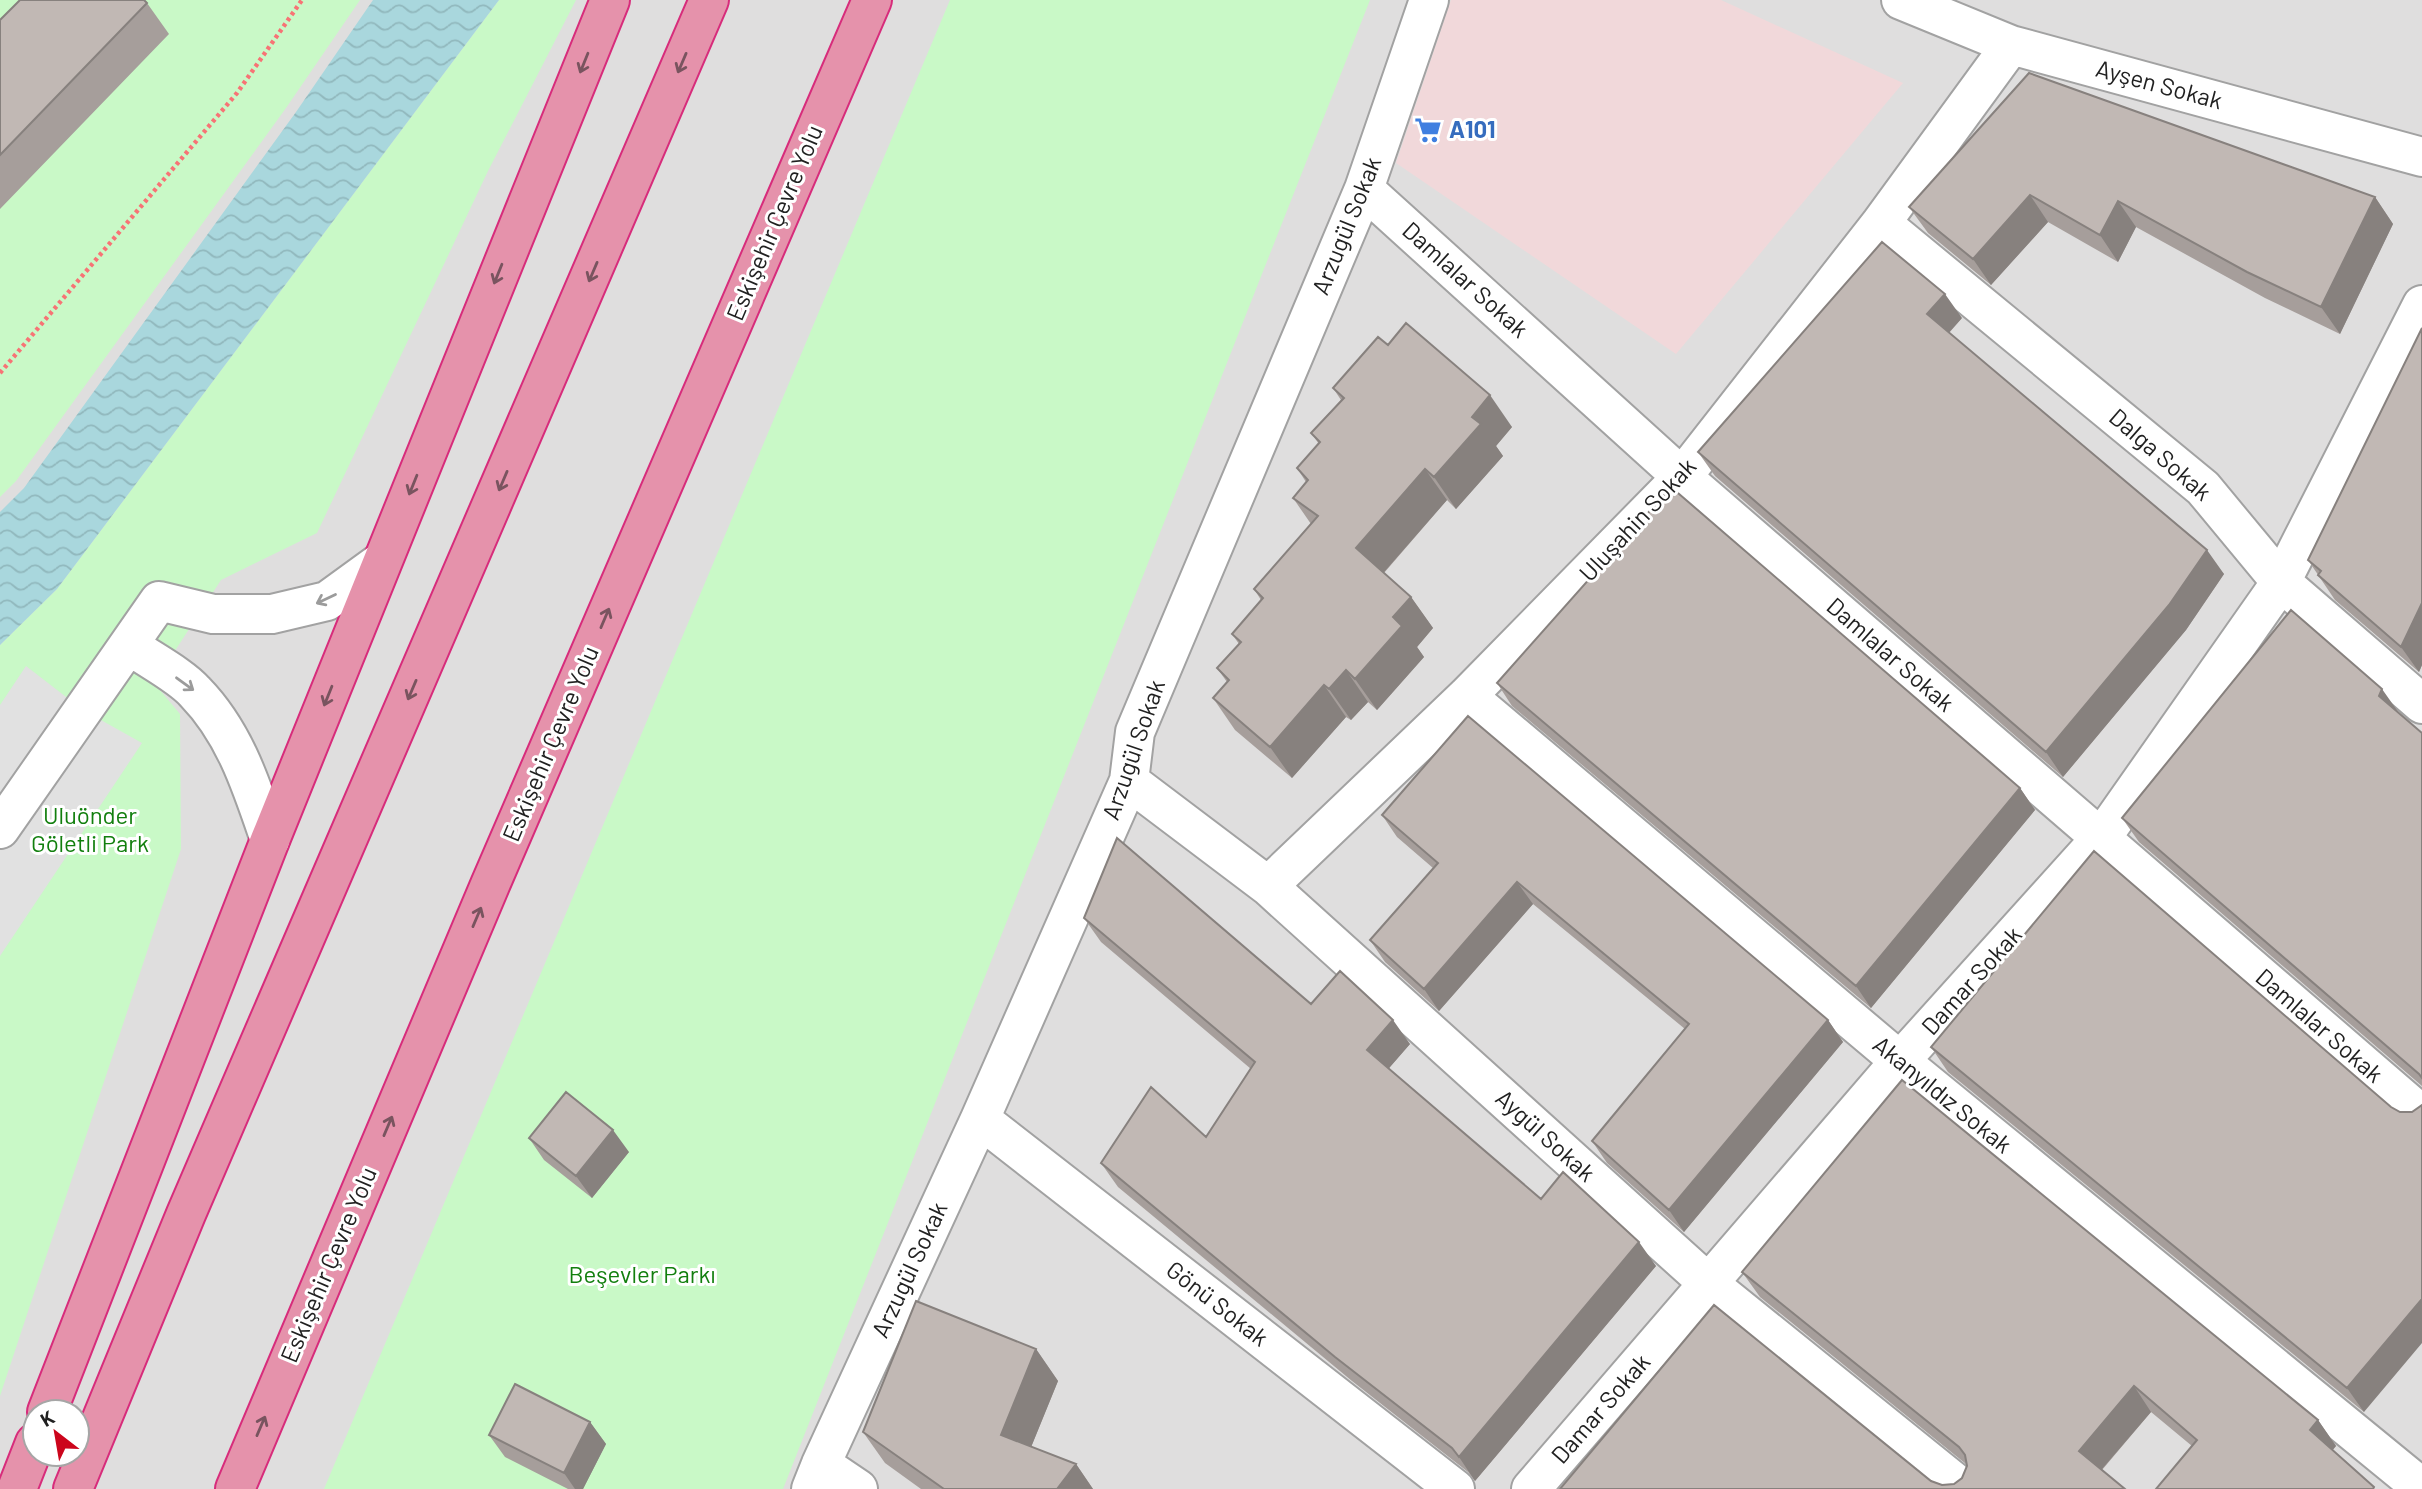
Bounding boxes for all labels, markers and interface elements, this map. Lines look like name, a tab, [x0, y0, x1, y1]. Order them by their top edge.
one-way arrow	[577, 52, 590, 74]
one-way arrow	[675, 52, 688, 73]
street label: Ayşen Sokak	[2093, 53, 2226, 114]
place label: A101	[1449, 114, 1496, 143]
supermarket icon: A101	[1413, 115, 1443, 145]
street label: Eskişehir Çevre Yolu	[719, 120, 828, 324]
street label: Arzugül Sokak	[1305, 152, 1386, 299]
street label: Damlalar Sokak	[1397, 215, 1535, 343]
one-way arrow	[586, 261, 599, 282]
one-way arrow	[491, 263, 504, 284]
street label: Dalga Sokak	[2104, 402, 2218, 506]
street label: Uluşahin Sokak	[1572, 451, 1701, 587]
one-way arrow	[496, 470, 509, 491]
one-way arrow	[405, 473, 418, 495]
street label: Damlalar Sokak	[1821, 591, 1961, 717]
one-way arrow	[316, 593, 337, 606]
one-way arrow	[599, 608, 612, 629]
street label: Eskişehir Çevre Yolu	[495, 641, 604, 845]
street label: Arzugül Sokak	[1095, 676, 1170, 823]
one-way arrow	[175, 677, 194, 691]
one-way arrow	[405, 678, 418, 700]
one-way arrow	[320, 684, 333, 706]
park label: Uluönder Göletli Park	[31, 800, 149, 857]
one-way arrow	[471, 906, 484, 928]
street label: Damar Sokak	[1915, 920, 2027, 1040]
street label: Damlalar Sokak	[2250, 962, 2390, 1088]
street label: Akanyıldız Sokak	[1868, 1029, 2018, 1159]
street label: Aygül Sokak	[1490, 1083, 1602, 1187]
one-way arrow	[382, 1116, 395, 1138]
street label: Eskişehir Çevre Yolu	[273, 1162, 382, 1366]
street label: Arzugül Sokak	[865, 1197, 953, 1342]
street label: Gönü Sokak	[1161, 1254, 1275, 1352]
park label: Beşevler Parkı	[568, 1259, 716, 1288]
street label: Damar Sokak	[1544, 1347, 1655, 1469]
north arrow	[21, 1398, 91, 1468]
text: K	[36, 1405, 58, 1431]
one-way arrow	[255, 1416, 268, 1437]

